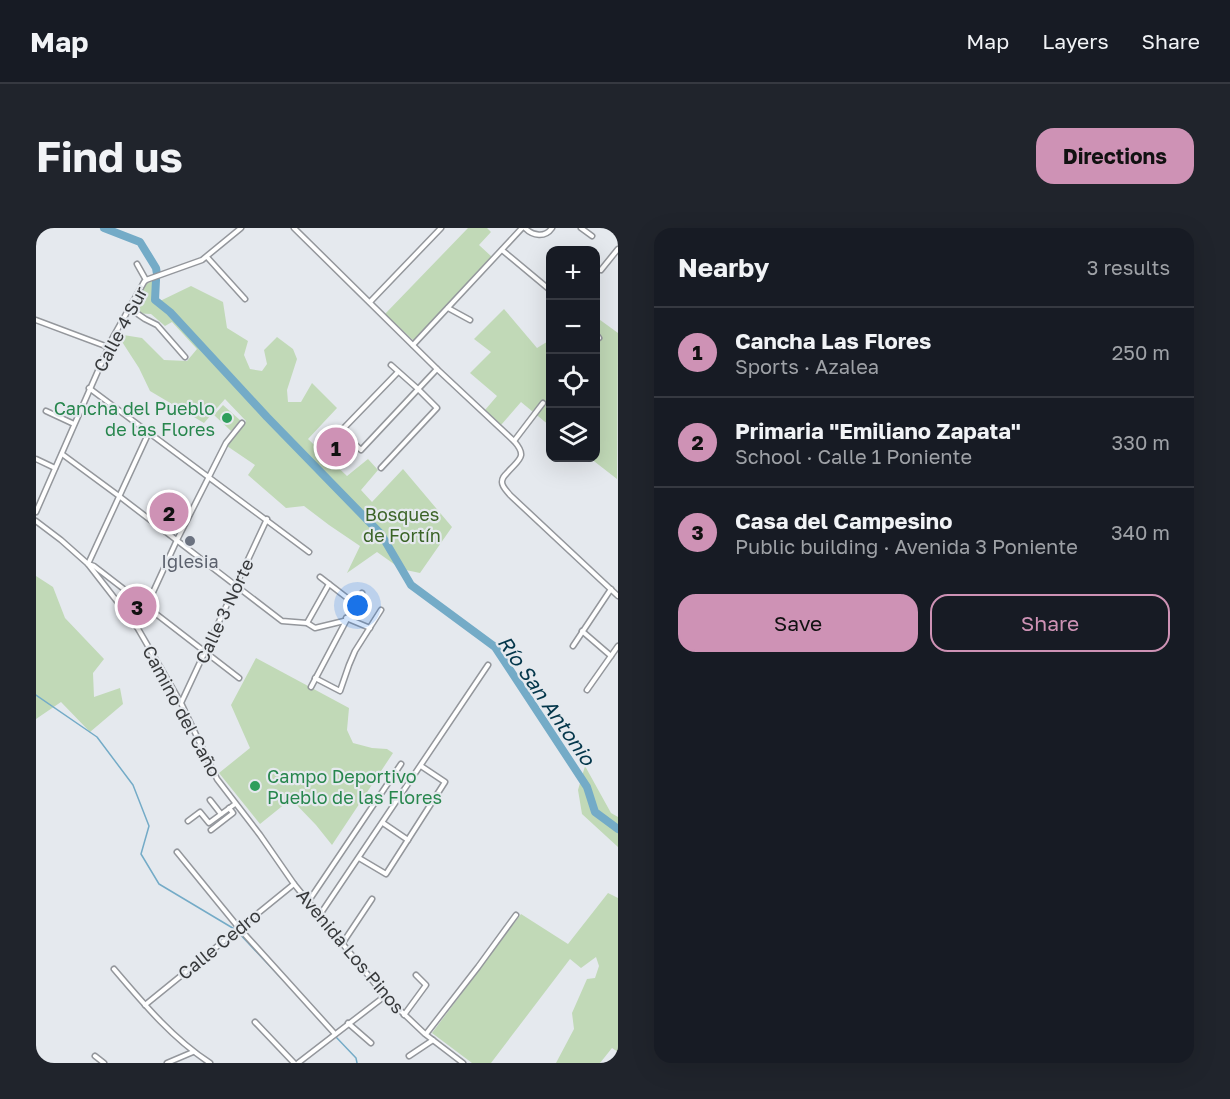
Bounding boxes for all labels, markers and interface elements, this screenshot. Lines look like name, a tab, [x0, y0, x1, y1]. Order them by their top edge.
text: Map	[30, 25, 88, 58]
text: Map	[966, 28, 1009, 54]
text: Layers	[1042, 28, 1109, 54]
text: Share	[1142, 28, 1200, 54]
button: Directions	[1036, 128, 1194, 184]
text: Find us	[36, 131, 183, 181]
map controls	[546, 246, 600, 462]
button: +	[546, 246, 600, 300]
text: Nearby	[678, 252, 769, 283]
text: 3 results	[1087, 255, 1170, 279]
street label: Calle 4 Sur	[88, 283, 152, 375]
button: −	[546, 300, 600, 354]
text: Cancha Las Flores	[735, 327, 931, 354]
text: 1	[692, 340, 703, 364]
text: 250 m	[1112, 340, 1170, 364]
button: locate	[546, 354, 600, 408]
text: Sports · Azalea	[735, 354, 879, 378]
place label: Cancha del Pueblo de las Flores	[54, 397, 215, 440]
button: layers	[546, 408, 600, 462]
marker: Cancha del Pueblo de las Flores	[220, 411, 234, 425]
text: Primaria "Emiliano Zapata"	[735, 417, 1021, 444]
pin: 1	[316, 424, 356, 470]
text: 2	[691, 430, 704, 454]
text: 330 m	[1112, 430, 1170, 454]
text: School · Calle 1 Poniente	[735, 444, 972, 468]
pin: 2	[150, 490, 188, 534]
park label: Bosques de Fortín	[363, 503, 441, 546]
text: Casa del Campesino	[735, 507, 952, 534]
text: 3	[691, 520, 704, 544]
text: 340 m	[1111, 520, 1170, 544]
marker: Iglesia	[183, 534, 197, 548]
text: Public building · Avenida 3 Poniente	[735, 534, 1078, 558]
place label: Iglesia	[161, 550, 219, 572]
street label: Calle 3 Norte	[190, 555, 258, 667]
pin: 3	[118, 584, 156, 628]
your location	[343, 591, 372, 620]
button: Save	[678, 594, 918, 652]
button: Share	[930, 594, 1170, 652]
water label: Río San Antonio	[493, 631, 601, 770]
street label: Camino del Caño	[138, 642, 226, 780]
place label: Campo Deportivo Pueblo de las Flores	[267, 765, 442, 808]
marker: Campo Deportivo Pueblo de las Flores	[248, 779, 262, 793]
street label: Avenida Los Pinos	[293, 884, 409, 1018]
street label: Calle Cedro	[173, 904, 265, 984]

